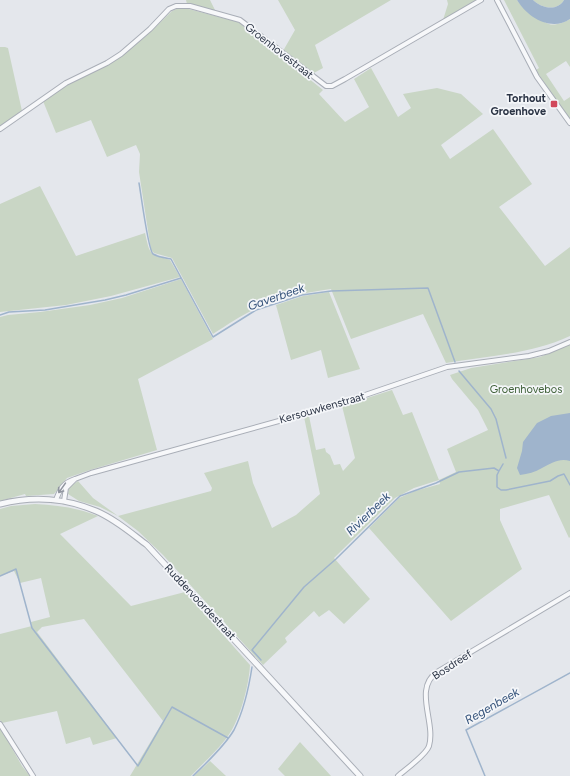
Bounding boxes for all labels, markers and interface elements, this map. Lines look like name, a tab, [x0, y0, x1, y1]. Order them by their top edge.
street label: Groenhovestraat	[242, 20, 316, 82]
place label: Torhout Groenhove	[490, 92, 547, 118]
marker: Torhout Groenhove	[549, 99, 559, 109]
water label: Gaverbeek	[246, 280, 307, 313]
park label: Groenhovebos	[490, 383, 562, 396]
street label: Kersouwkenstraat	[278, 390, 366, 426]
one-way arrow	[58, 482, 66, 493]
water label: Rivierbeek	[343, 489, 394, 538]
street label: Ruddervoordestraat	[162, 562, 238, 642]
street label: Bosdreef	[430, 647, 475, 683]
water label: Regenbeek	[462, 684, 523, 727]

